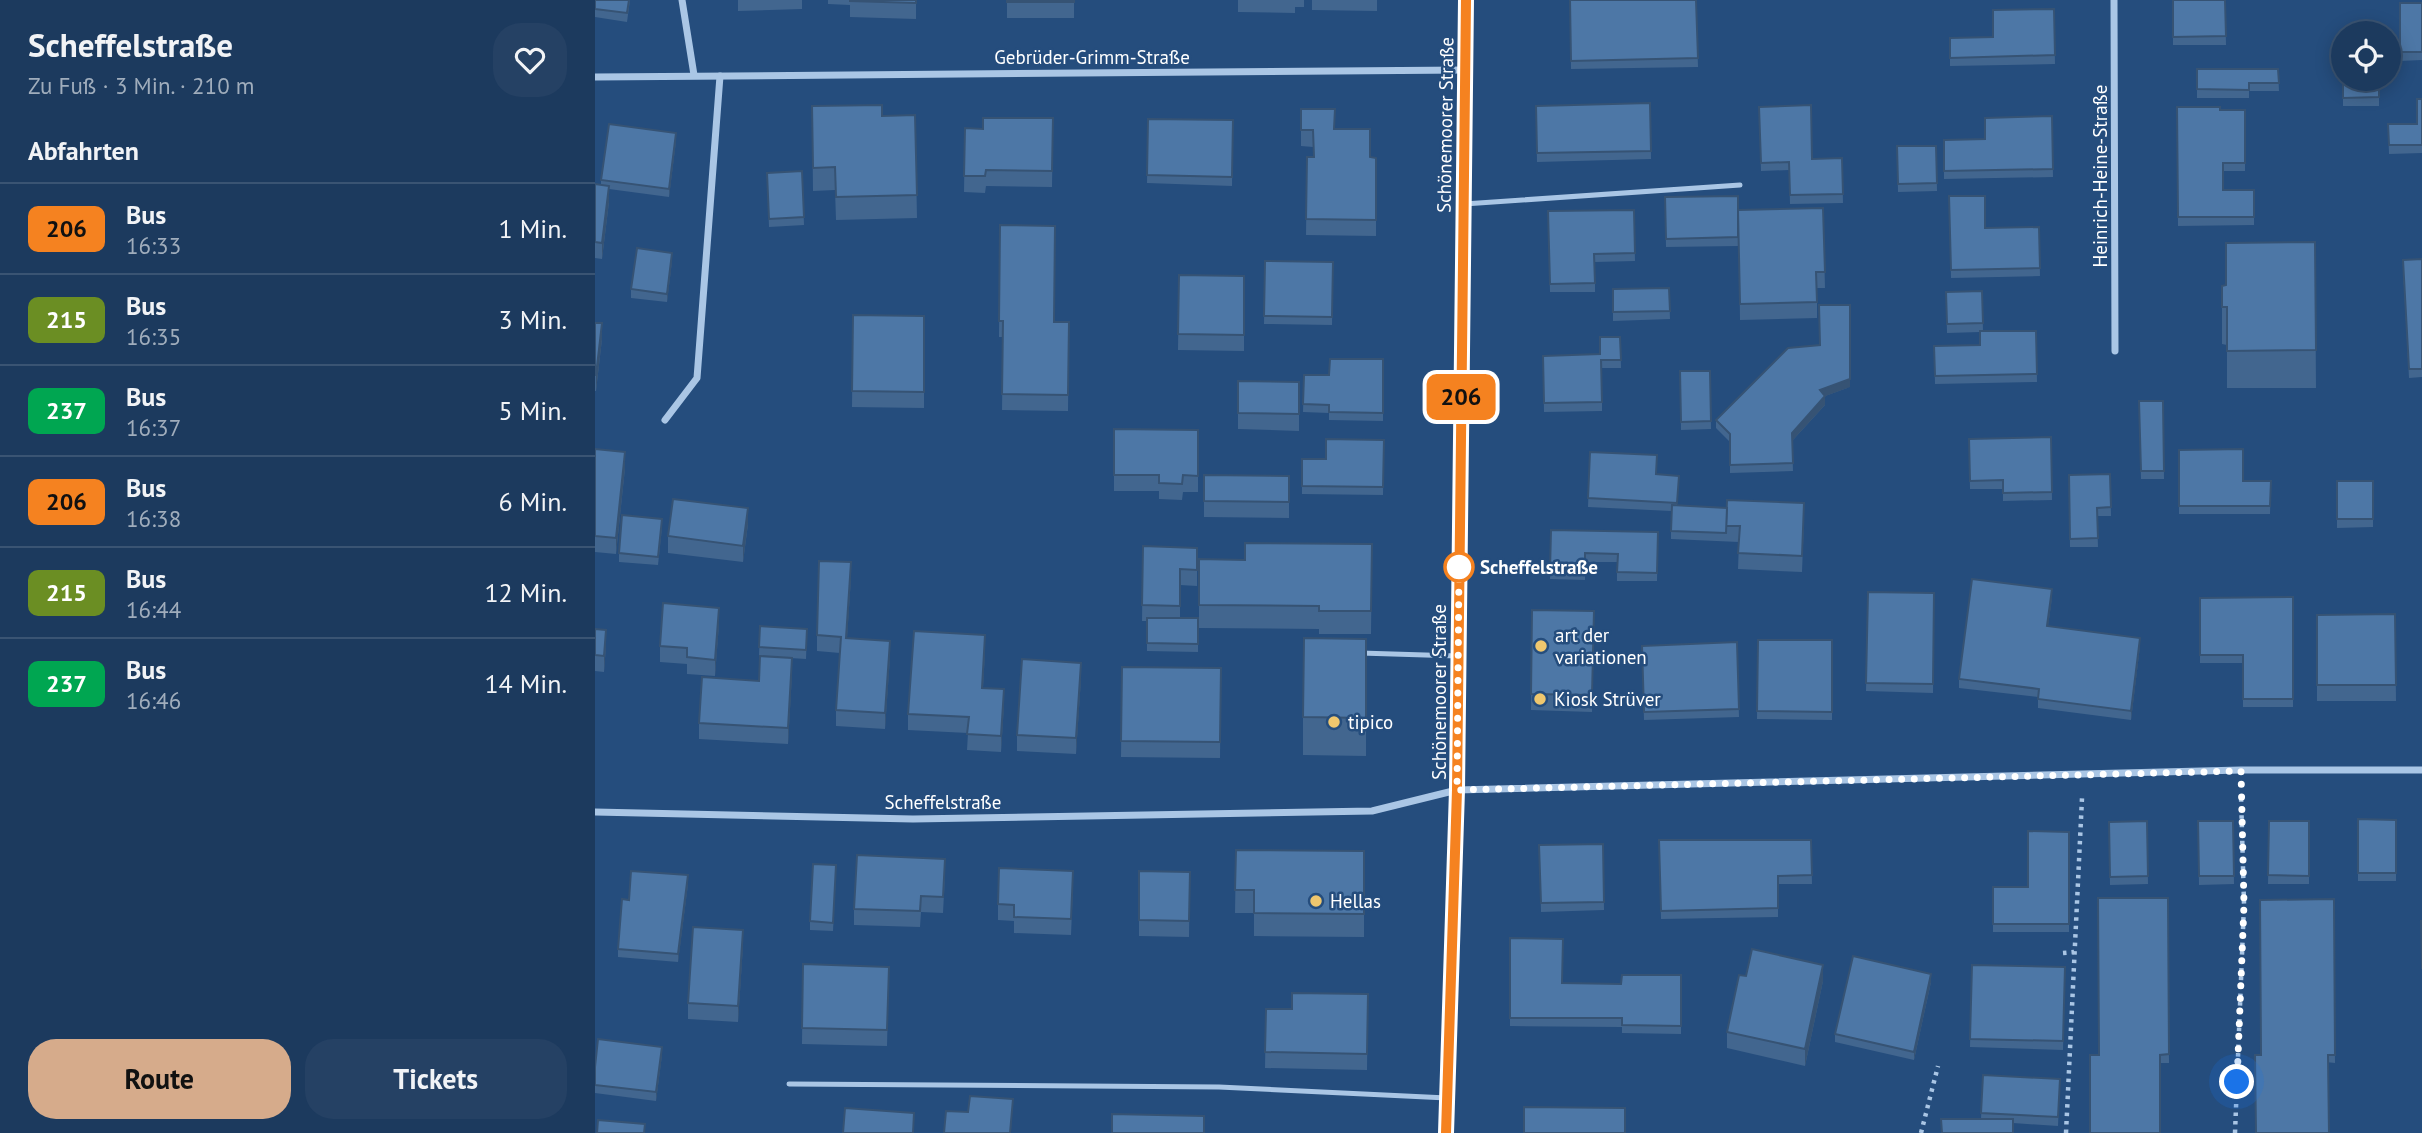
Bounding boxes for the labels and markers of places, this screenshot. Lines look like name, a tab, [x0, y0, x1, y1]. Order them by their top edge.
marker: Scheffelstraße	[1444, 552, 1474, 582]
place label: Scheffelstraße	[1480, 555, 1598, 579]
place label: art der variationen	[1555, 623, 1647, 669]
marker: art der variationen	[1533, 638, 1549, 654]
place label: Kiosk Strüver	[1554, 687, 1661, 711]
marker: Kiosk Strüver	[1532, 691, 1548, 707]
place label: tipico	[1348, 710, 1393, 734]
marker: tipico	[1326, 714, 1342, 730]
place label: Hellas	[1330, 889, 1381, 913]
marker: Hellas	[1308, 893, 1324, 909]

